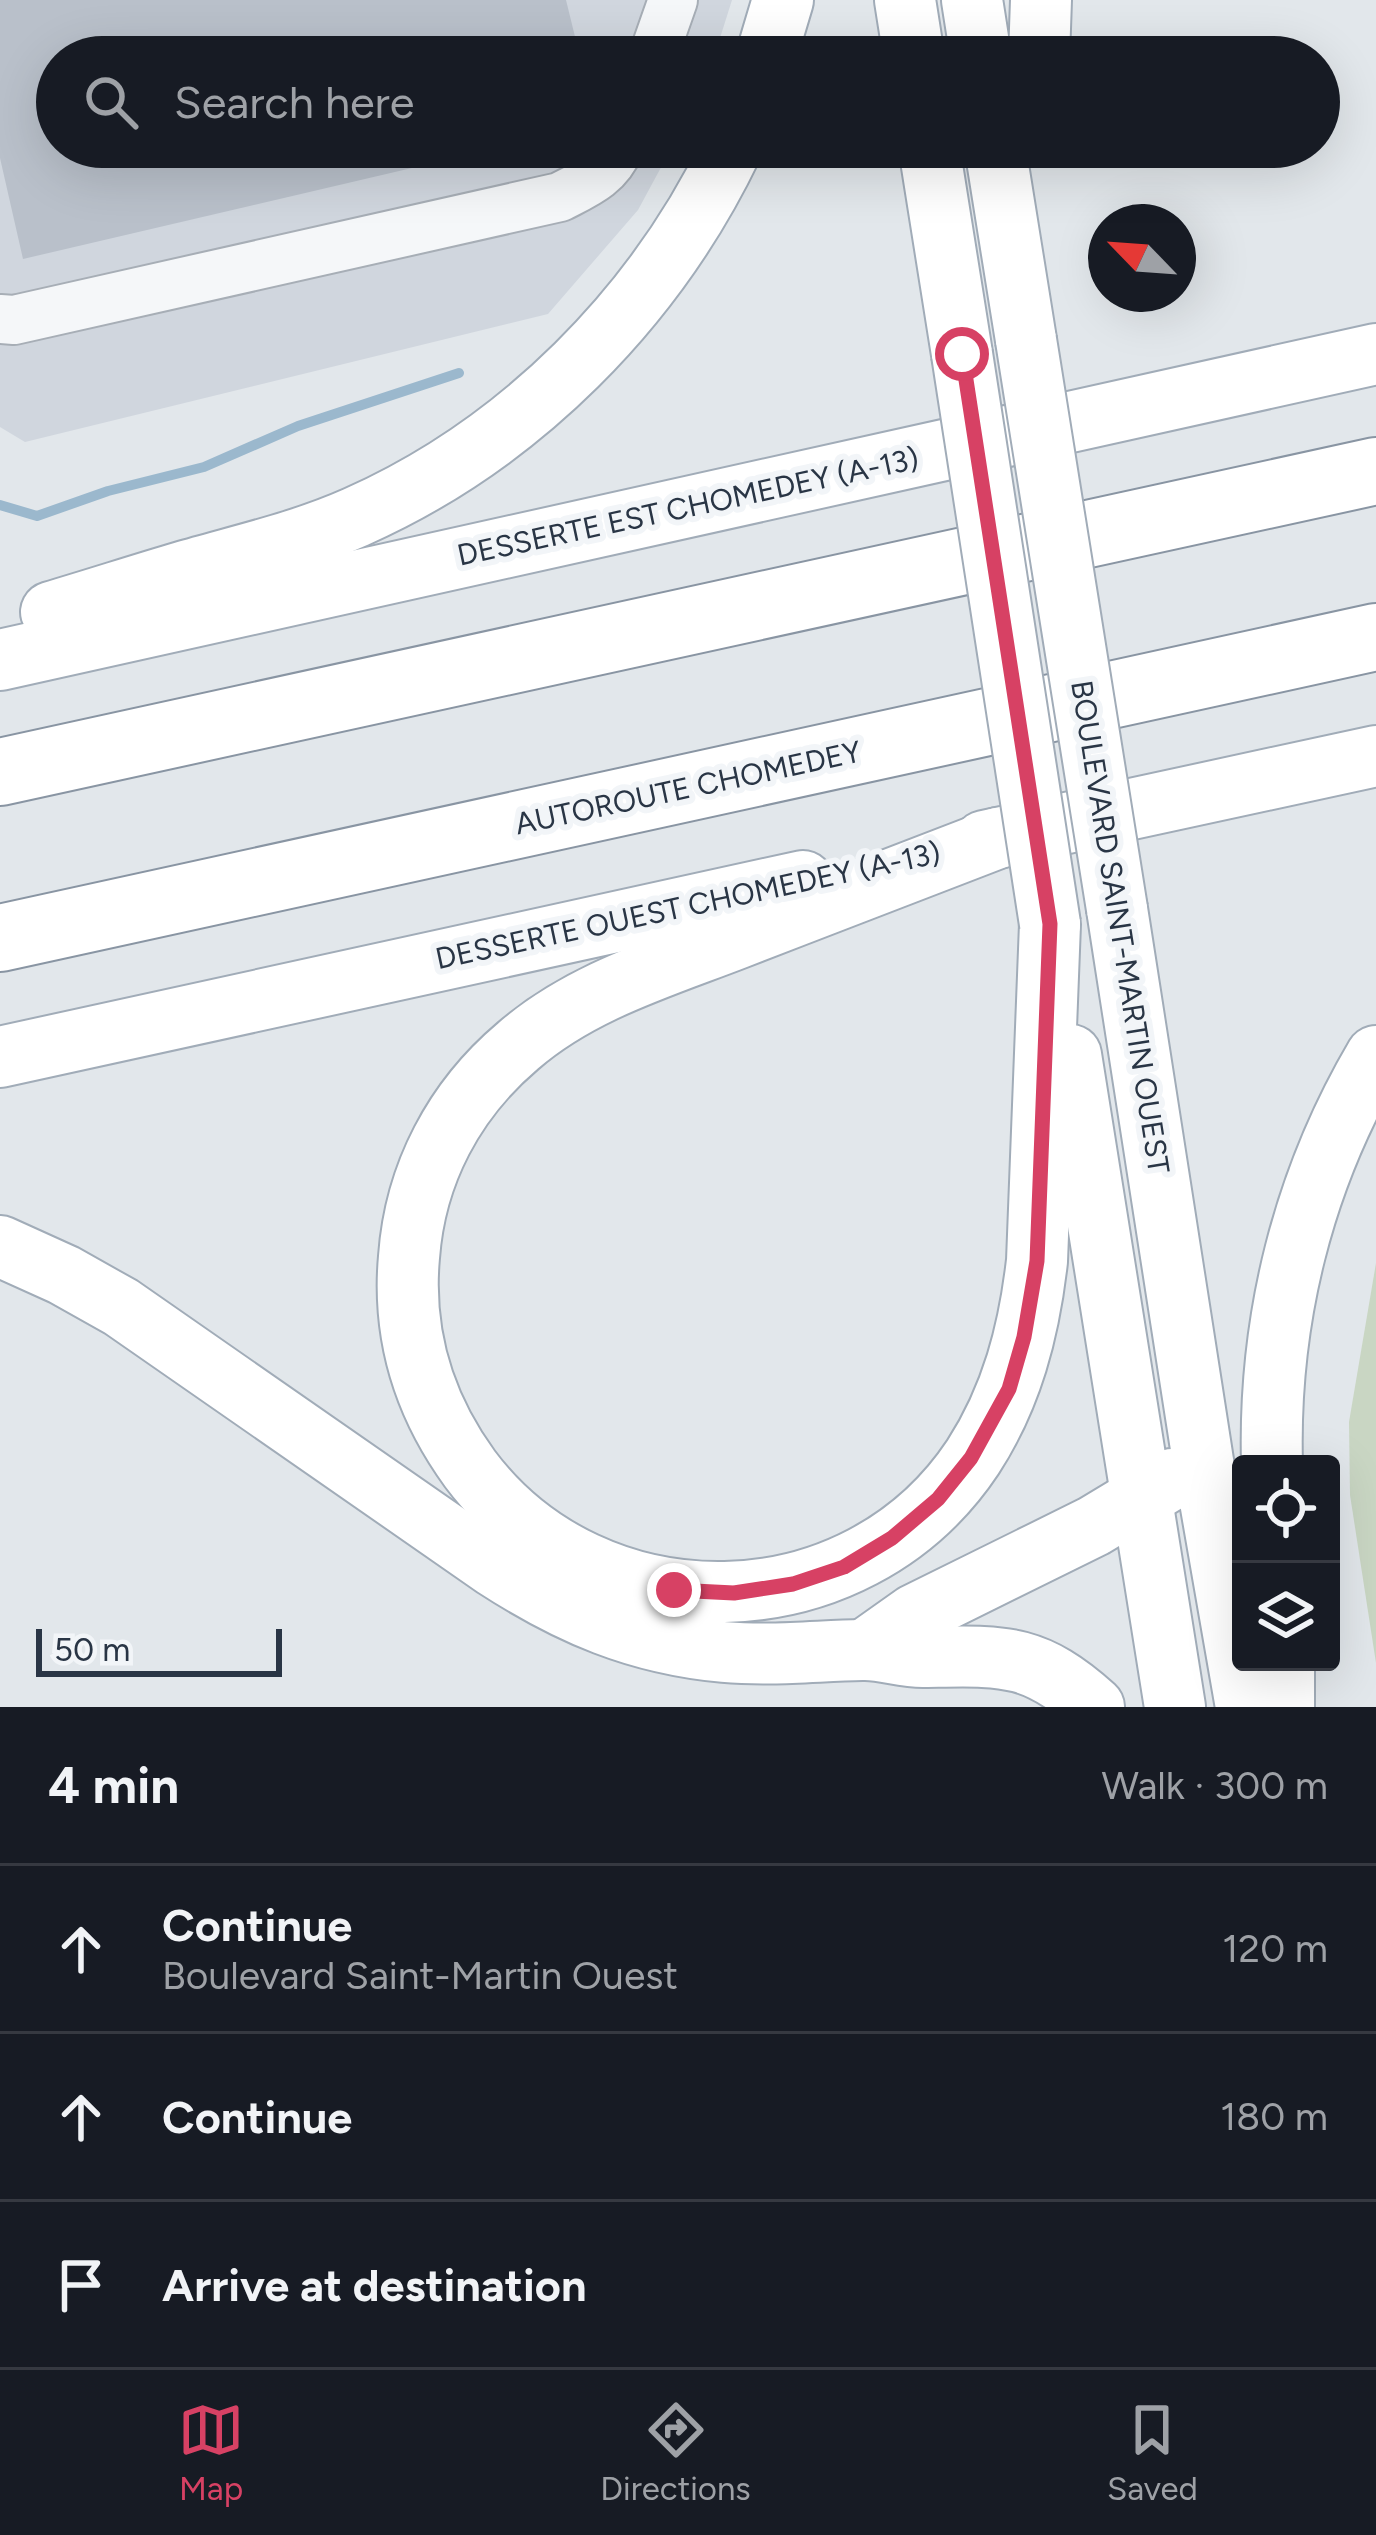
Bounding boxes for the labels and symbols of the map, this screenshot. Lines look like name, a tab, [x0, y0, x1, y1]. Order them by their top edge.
north arrow	[1088, 204, 1196, 312]
route start	[935, 327, 989, 381]
street label: DESSERTE EST CHOMEDEY (A-13)	[454, 439, 922, 574]
street label: BOULEVARD SAINT-MARTIN OUEST	[1063, 678, 1178, 1177]
street label: AUTOROUTE CHOMEDEY	[511, 733, 864, 842]
street label: DESSERTE OUEST CHOMEDEY (A-13)	[432, 834, 944, 977]
route end	[647, 1563, 701, 1617]
scale bar	[36, 1623, 282, 1676]

